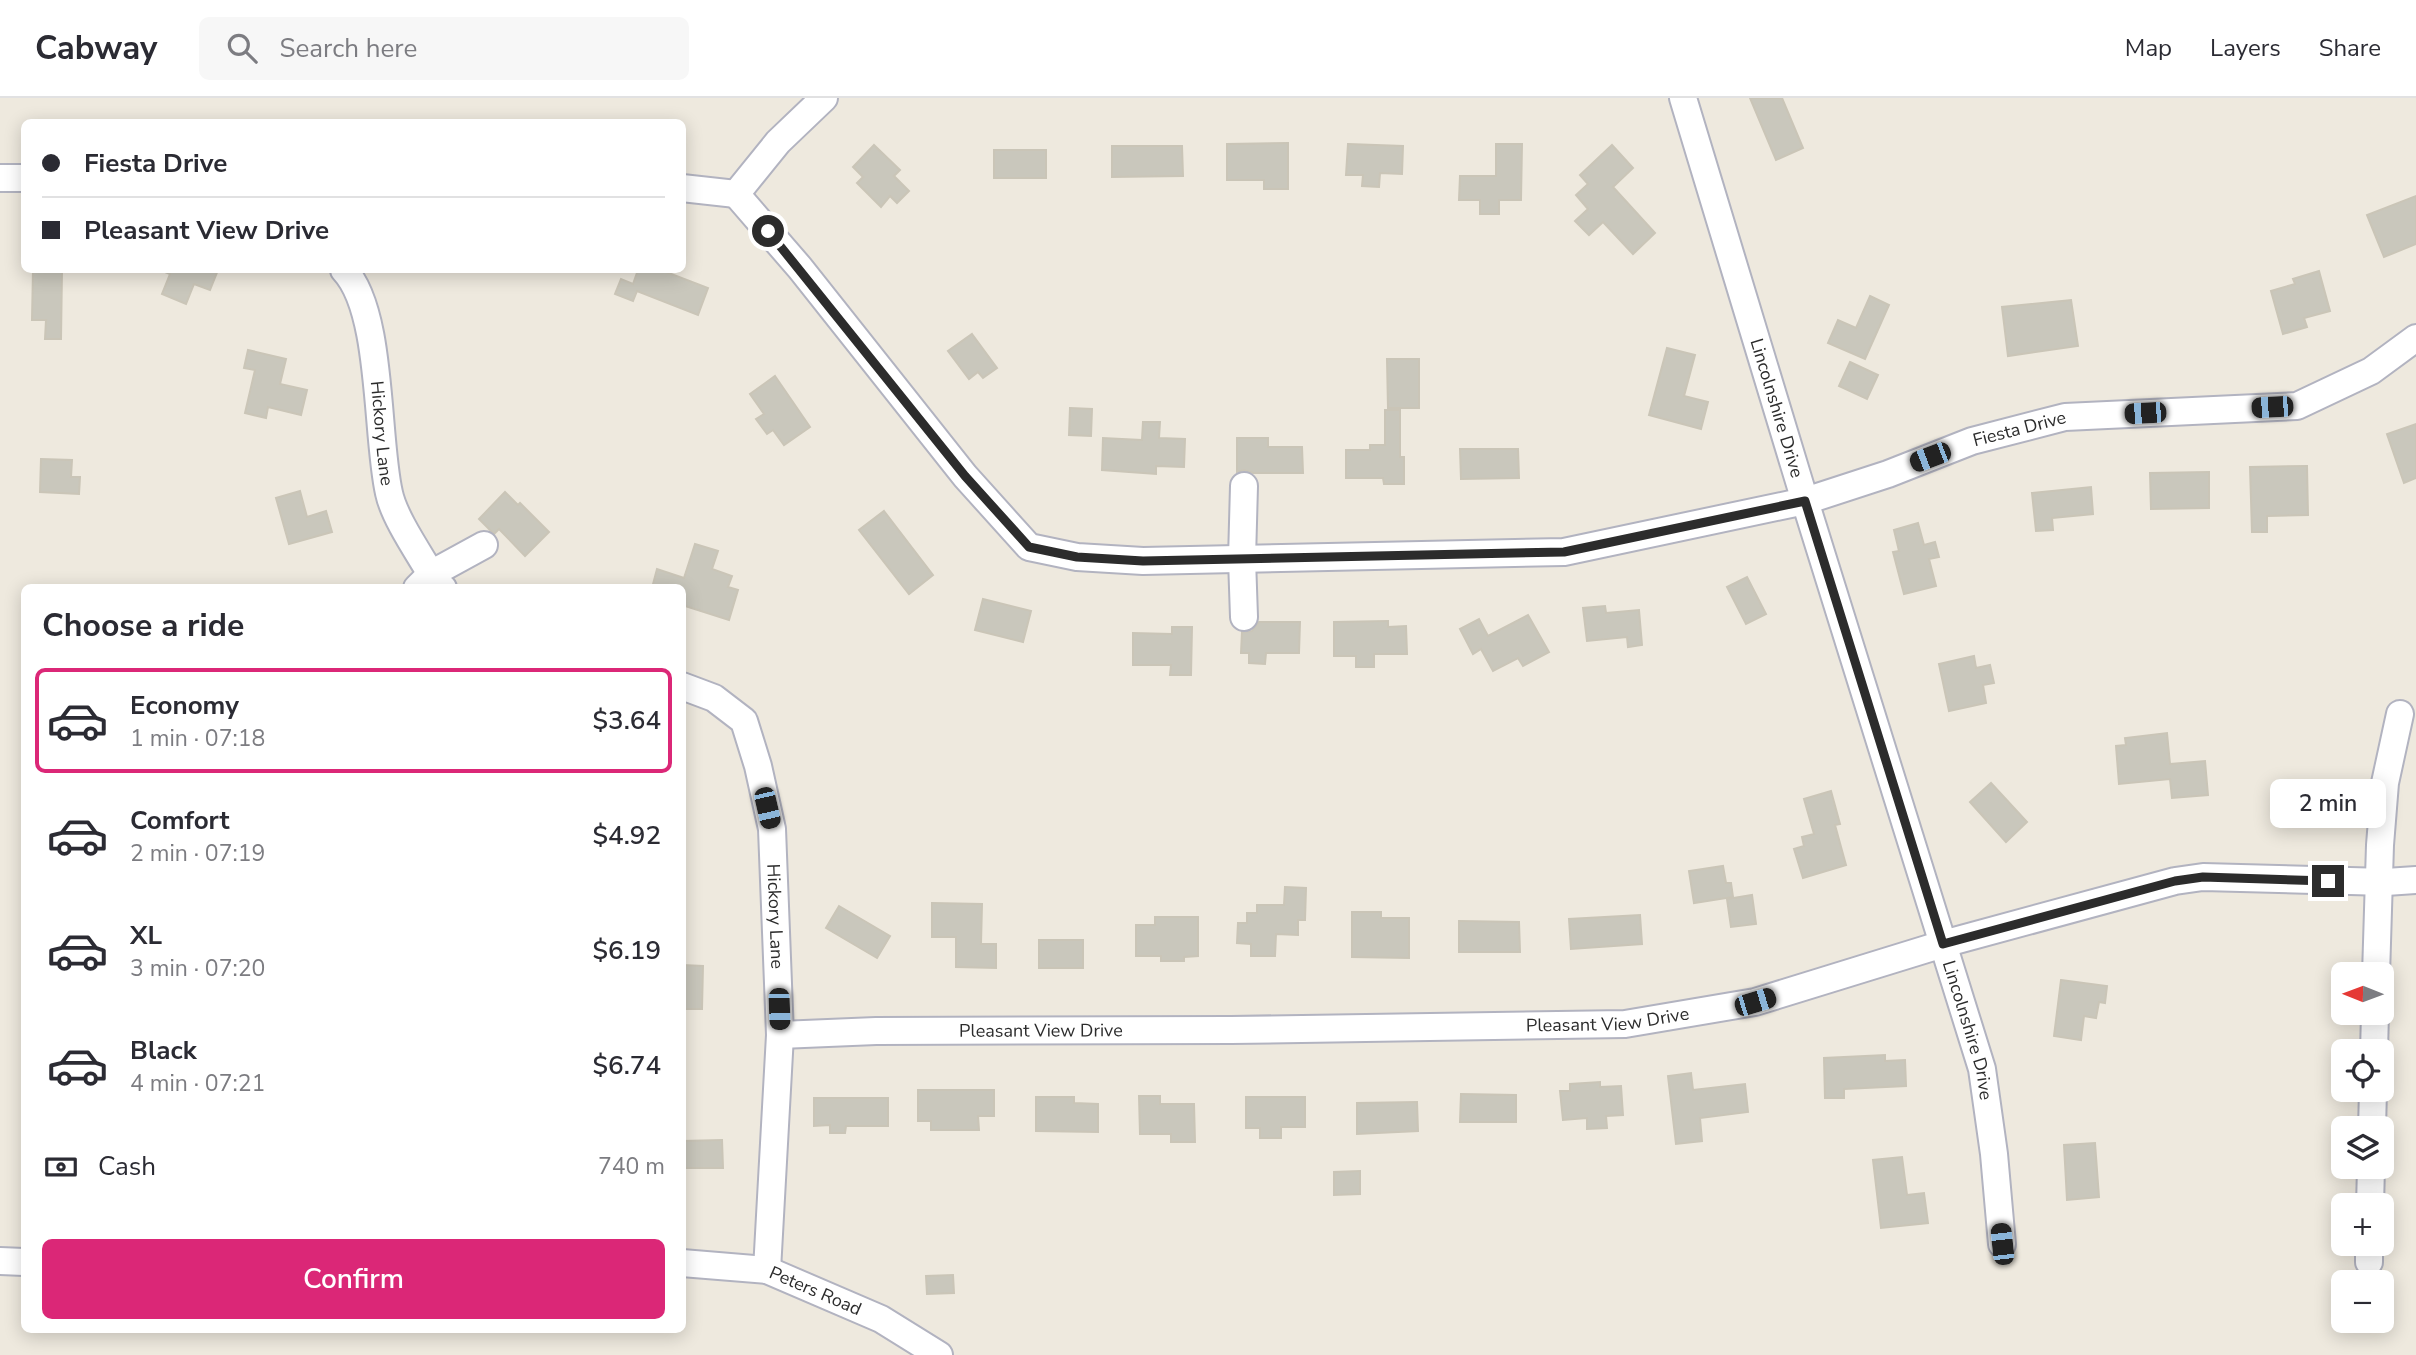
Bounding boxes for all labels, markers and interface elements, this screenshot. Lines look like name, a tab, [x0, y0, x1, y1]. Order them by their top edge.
search box	[199, 17, 689, 80]
text: Cabway	[35, 26, 157, 71]
icon: search	[223, 29, 261, 67]
text: Search here	[279, 31, 417, 66]
text: Map	[2125, 32, 2172, 64]
text: Layers	[2210, 32, 2281, 64]
text: Share	[2319, 32, 2381, 64]
text: Fiesta Drive	[84, 146, 227, 181]
text: Pleasant View Drive	[84, 213, 329, 248]
route start	[752, 215, 784, 247]
street label: Lincolnshire Drive	[1744, 336, 1809, 481]
street label: Hickory Lane	[365, 380, 399, 488]
car	[2251, 395, 2294, 419]
car	[2124, 401, 2167, 425]
street label: Fiesta Drive	[1970, 405, 2069, 452]
car	[1907, 440, 1954, 474]
text: Choose a ride	[42, 604, 244, 647]
text: Economy	[130, 688, 239, 723]
icon: car	[46, 689, 109, 752]
text: $3.64	[592, 703, 661, 738]
text: 1 min · 07:18	[130, 723, 265, 754]
callout: 2 min	[2270, 780, 2386, 828]
car	[753, 785, 782, 831]
text: 2 min	[2299, 788, 2357, 819]
text: Comfort	[130, 803, 230, 838]
icon: car	[46, 804, 109, 867]
text: $4.92	[592, 818, 661, 853]
text: 2 min · 07:19	[130, 838, 265, 869]
street label: Hickory Lane	[761, 863, 789, 969]
route end	[2312, 865, 2344, 897]
text: XL	[130, 918, 162, 953]
icon: car	[46, 919, 109, 982]
text: $6.19	[592, 933, 661, 968]
text: 3 min · 07:20	[130, 953, 265, 984]
street label: Lincolnshire Drive	[1937, 957, 1998, 1102]
north arrow	[2331, 962, 2394, 1026]
map controls	[2331, 962, 2394, 1333]
car	[1732, 986, 1779, 1018]
car	[768, 988, 791, 1030]
street label: Pleasant View Drive	[1526, 1001, 1691, 1038]
street label: Pleasant View Drive	[959, 1018, 1123, 1043]
text: Black	[130, 1033, 197, 1068]
icon: car	[46, 1034, 109, 1097]
button: locate	[2331, 1039, 2394, 1102]
text: $6.74	[592, 1048, 661, 1083]
text: 4 min · 07:21	[130, 1068, 265, 1099]
button: layers	[2331, 1116, 2394, 1179]
icon: cash	[42, 1148, 80, 1186]
text: Cash	[98, 1149, 156, 1184]
text: 740 m	[598, 1151, 665, 1182]
button: +	[2331, 1193, 2394, 1256]
car	[1990, 1222, 2015, 1266]
button: Confirm	[42, 1239, 665, 1319]
street label: Peters Road	[766, 1260, 865, 1321]
button: −	[2331, 1270, 2394, 1333]

